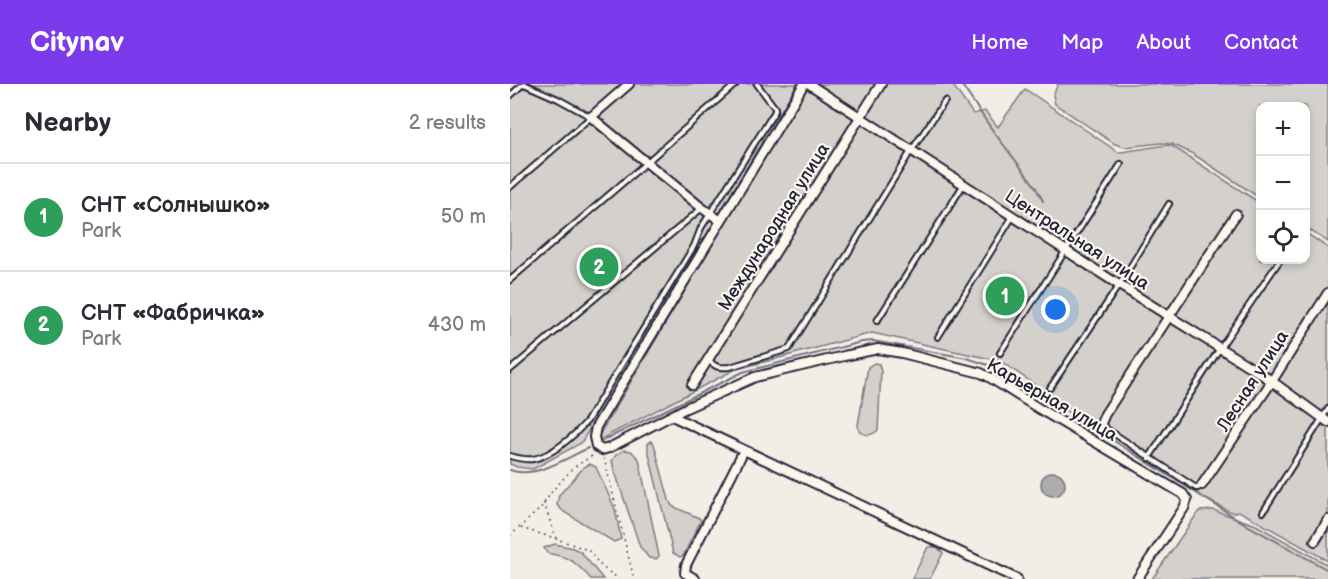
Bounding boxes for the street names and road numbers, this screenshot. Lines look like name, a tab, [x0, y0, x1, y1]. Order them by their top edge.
street label: Международная улица	[714, 139, 834, 314]
street label: Центральная улица	[1001, 186, 1153, 295]
street label: Лесная улица	[1212, 326, 1294, 436]
street label: Карьерная улица	[983, 354, 1121, 446]

